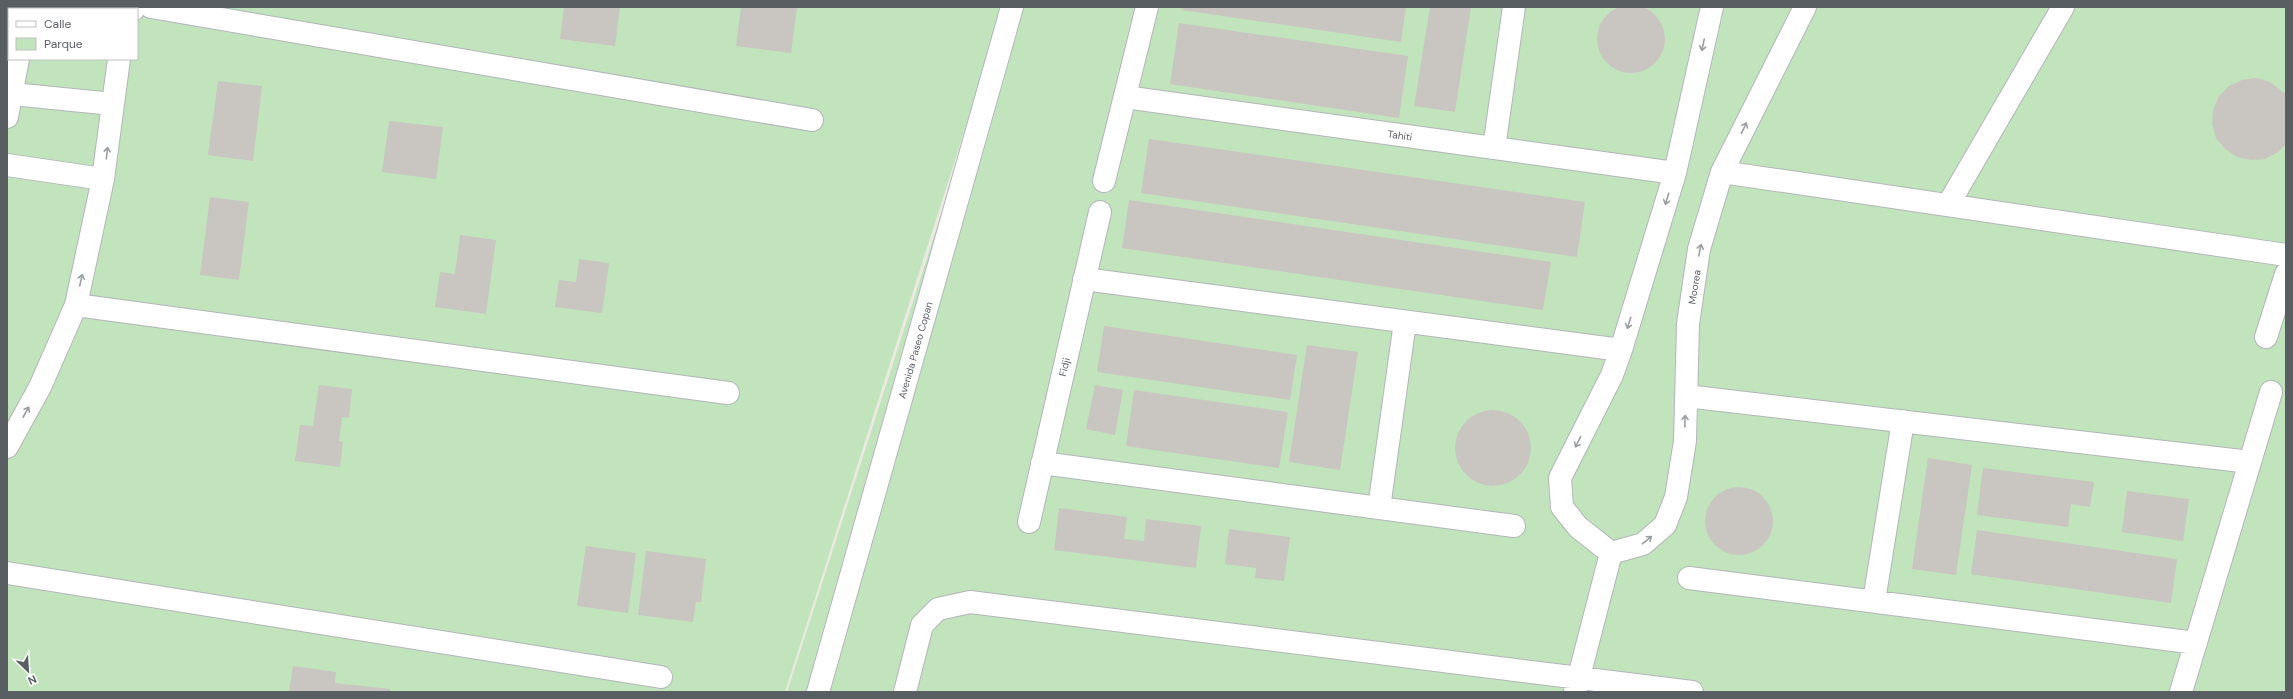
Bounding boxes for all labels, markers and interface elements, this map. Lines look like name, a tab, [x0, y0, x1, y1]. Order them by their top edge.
legend	[8, 8, 138, 60]
text: Calle	[44, 16, 71, 32]
text: Parque	[44, 36, 83, 52]
one-way arrow	[1699, 38, 1707, 51]
one-way arrow	[1741, 122, 1748, 134]
street label: Tahiti	[1387, 127, 1413, 144]
one-way arrow	[103, 146, 110, 159]
one-way arrow	[1663, 192, 1670, 205]
one-way arrow	[1696, 244, 1704, 257]
street label: Moorea	[1685, 269, 1704, 305]
one-way arrow	[78, 274, 86, 287]
street label: Avenida Paseo Copan	[895, 300, 936, 400]
one-way arrow	[1625, 316, 1632, 329]
street label: Fidji	[1056, 356, 1073, 378]
one-way arrow	[22, 406, 30, 418]
one-way arrow	[1681, 415, 1689, 428]
one-way arrow	[1574, 436, 1581, 448]
one-way arrow	[1642, 535, 1653, 544]
north arrow	[8, 651, 48, 691]
text: N	[26, 672, 39, 688]

